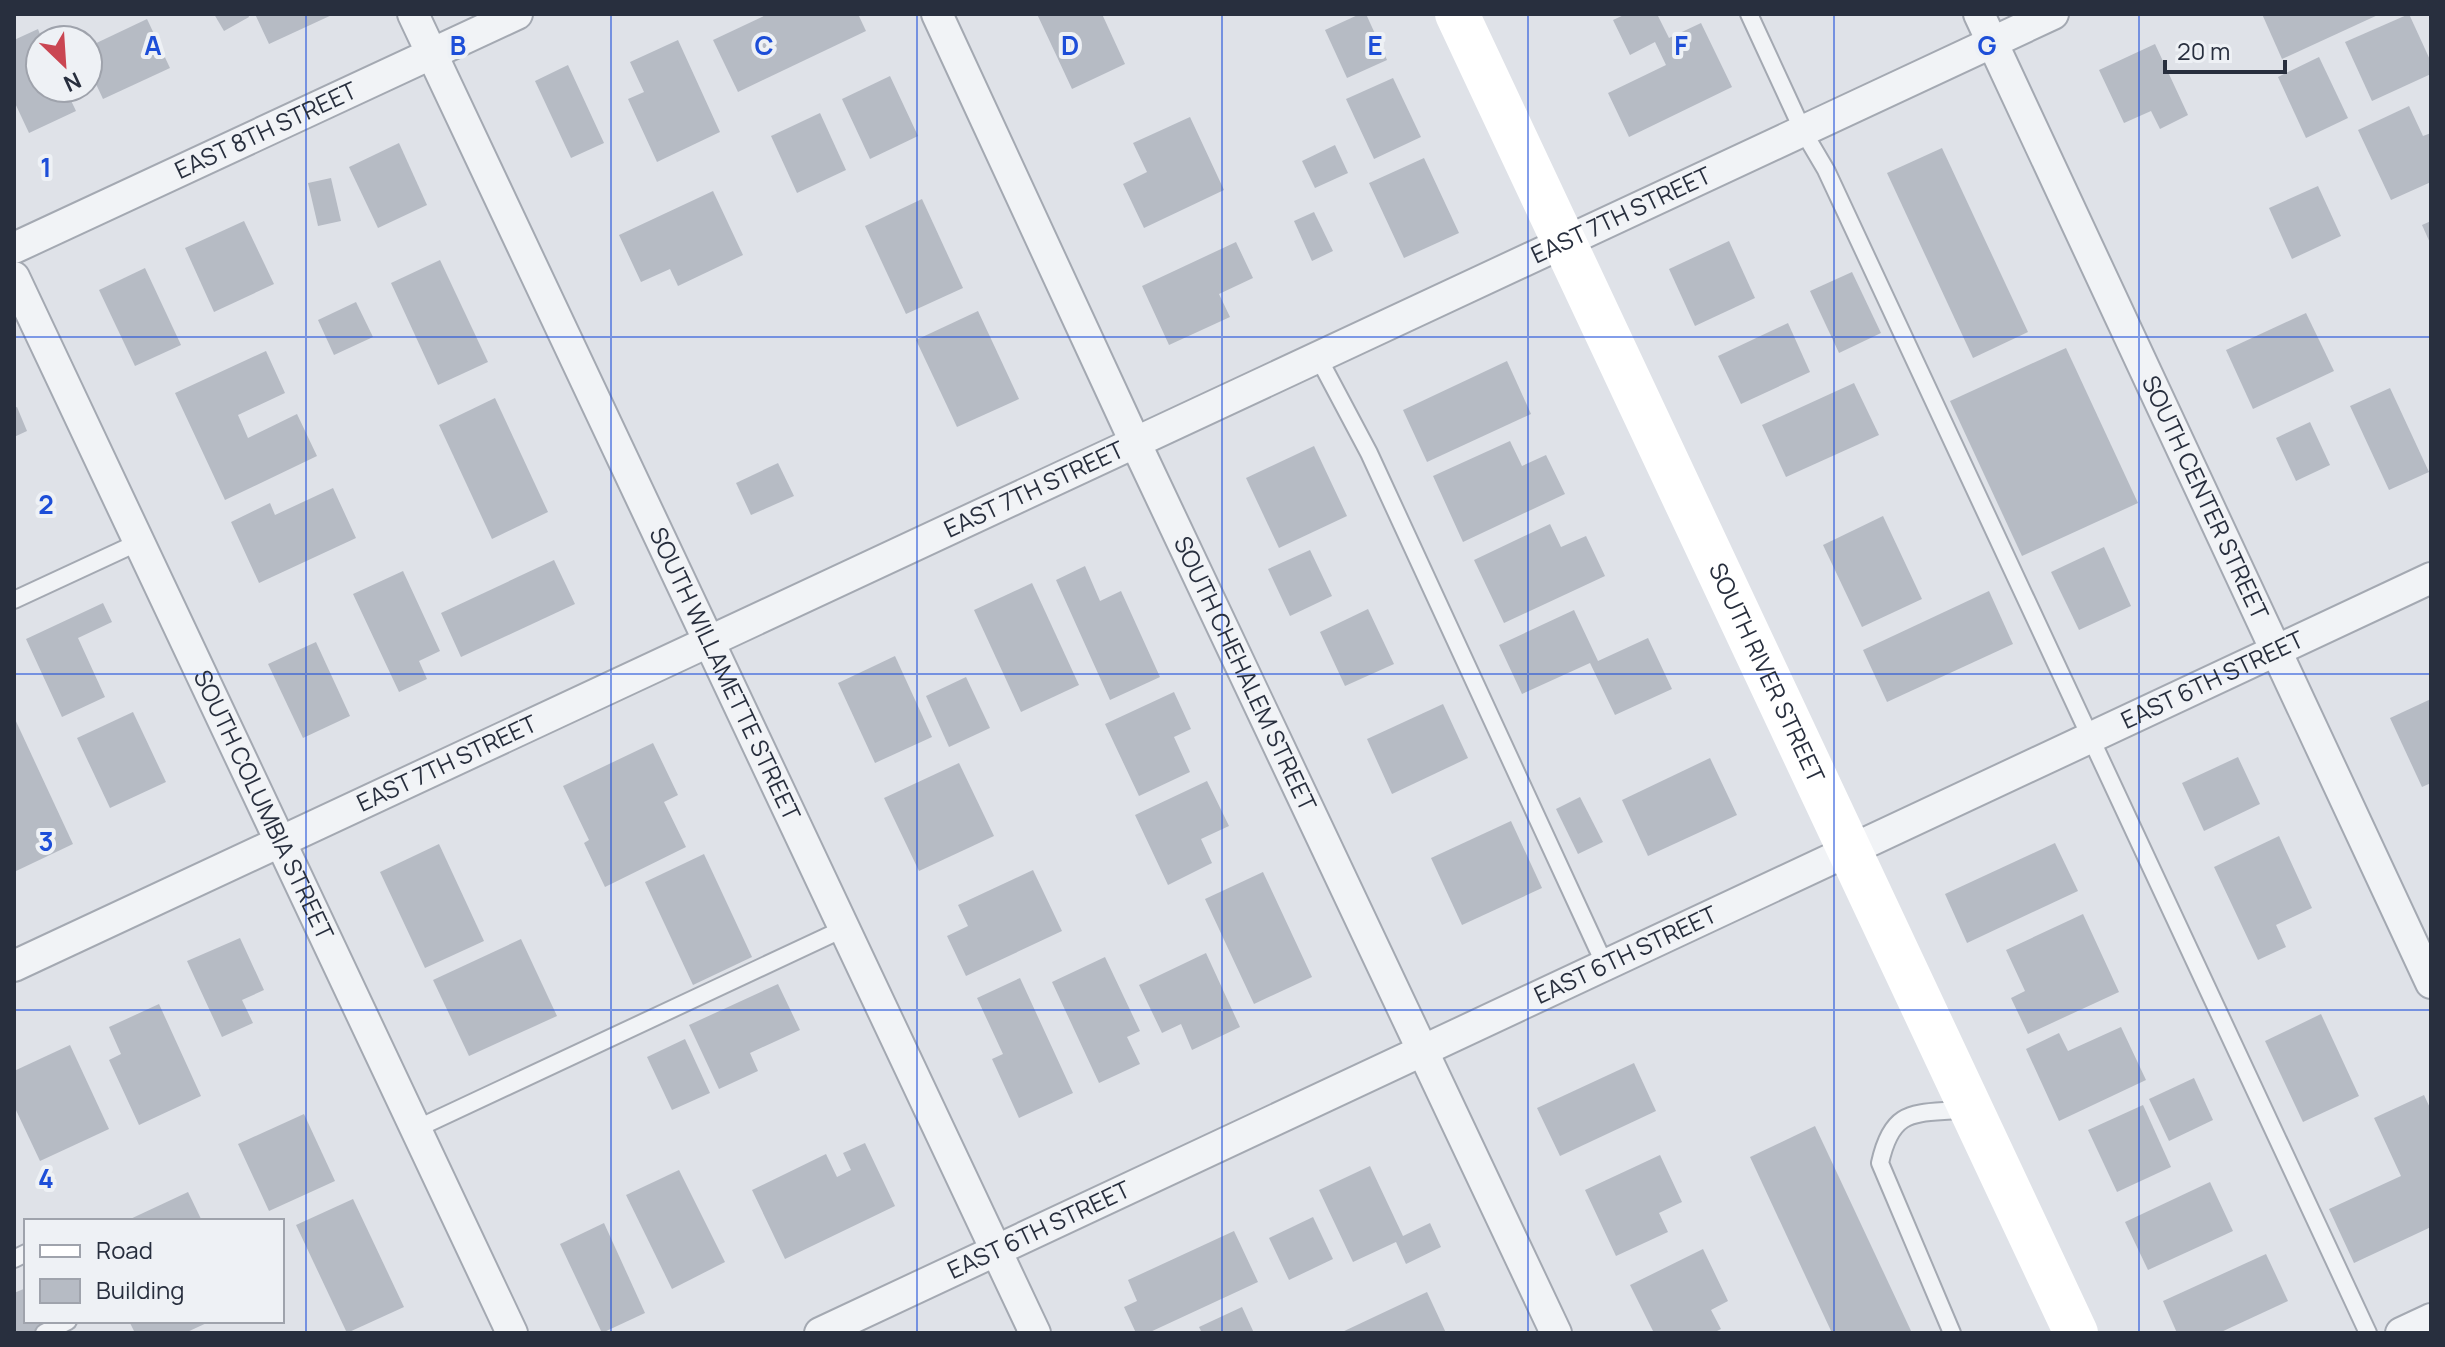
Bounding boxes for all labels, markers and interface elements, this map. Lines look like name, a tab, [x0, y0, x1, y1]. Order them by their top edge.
north arrow	[24, 24, 104, 104]
scale bar	[2165, 24, 2285, 74]
text: A	[144, 27, 162, 63]
text: B	[450, 27, 466, 63]
text: C	[754, 27, 774, 63]
text: D	[1061, 27, 1079, 63]
text: E	[1367, 27, 1383, 63]
text: F	[1674, 27, 1688, 63]
text: G	[1977, 27, 1997, 63]
text: 20 m	[2177, 34, 2230, 67]
text: N	[59, 65, 86, 99]
street label: EAST 8TH STREET	[169, 73, 362, 186]
text: 1	[40, 149, 52, 185]
street label: EAST 7TH STREET	[1525, 158, 1717, 270]
street label: SOUTH CENTER STREET	[2135, 370, 2278, 625]
street label: EAST 7TH STREET	[938, 432, 1130, 545]
text: 2	[38, 486, 54, 522]
street label: SOUTH WILLAMETTE STREET	[642, 521, 809, 826]
street label: SOUTH CHEHALEM STREET	[1167, 530, 1325, 817]
street label: SOUTH RIVER STREET	[1702, 557, 1834, 788]
street label: EAST 6TH STREET	[2115, 622, 2309, 736]
street label: SOUTH COLUMBIA STREET	[187, 664, 343, 946]
street label: EAST 7TH STREET	[351, 706, 543, 819]
text: 3	[38, 823, 54, 859]
street label: EAST 6TH STREET	[1529, 897, 1723, 1011]
text: 4	[38, 1160, 54, 1196]
street label: EAST 6TH STREET	[942, 1172, 1136, 1286]
legend	[24, 1219, 284, 1323]
text: Road	[96, 1233, 153, 1266]
text: Building	[96, 1273, 184, 1306]

